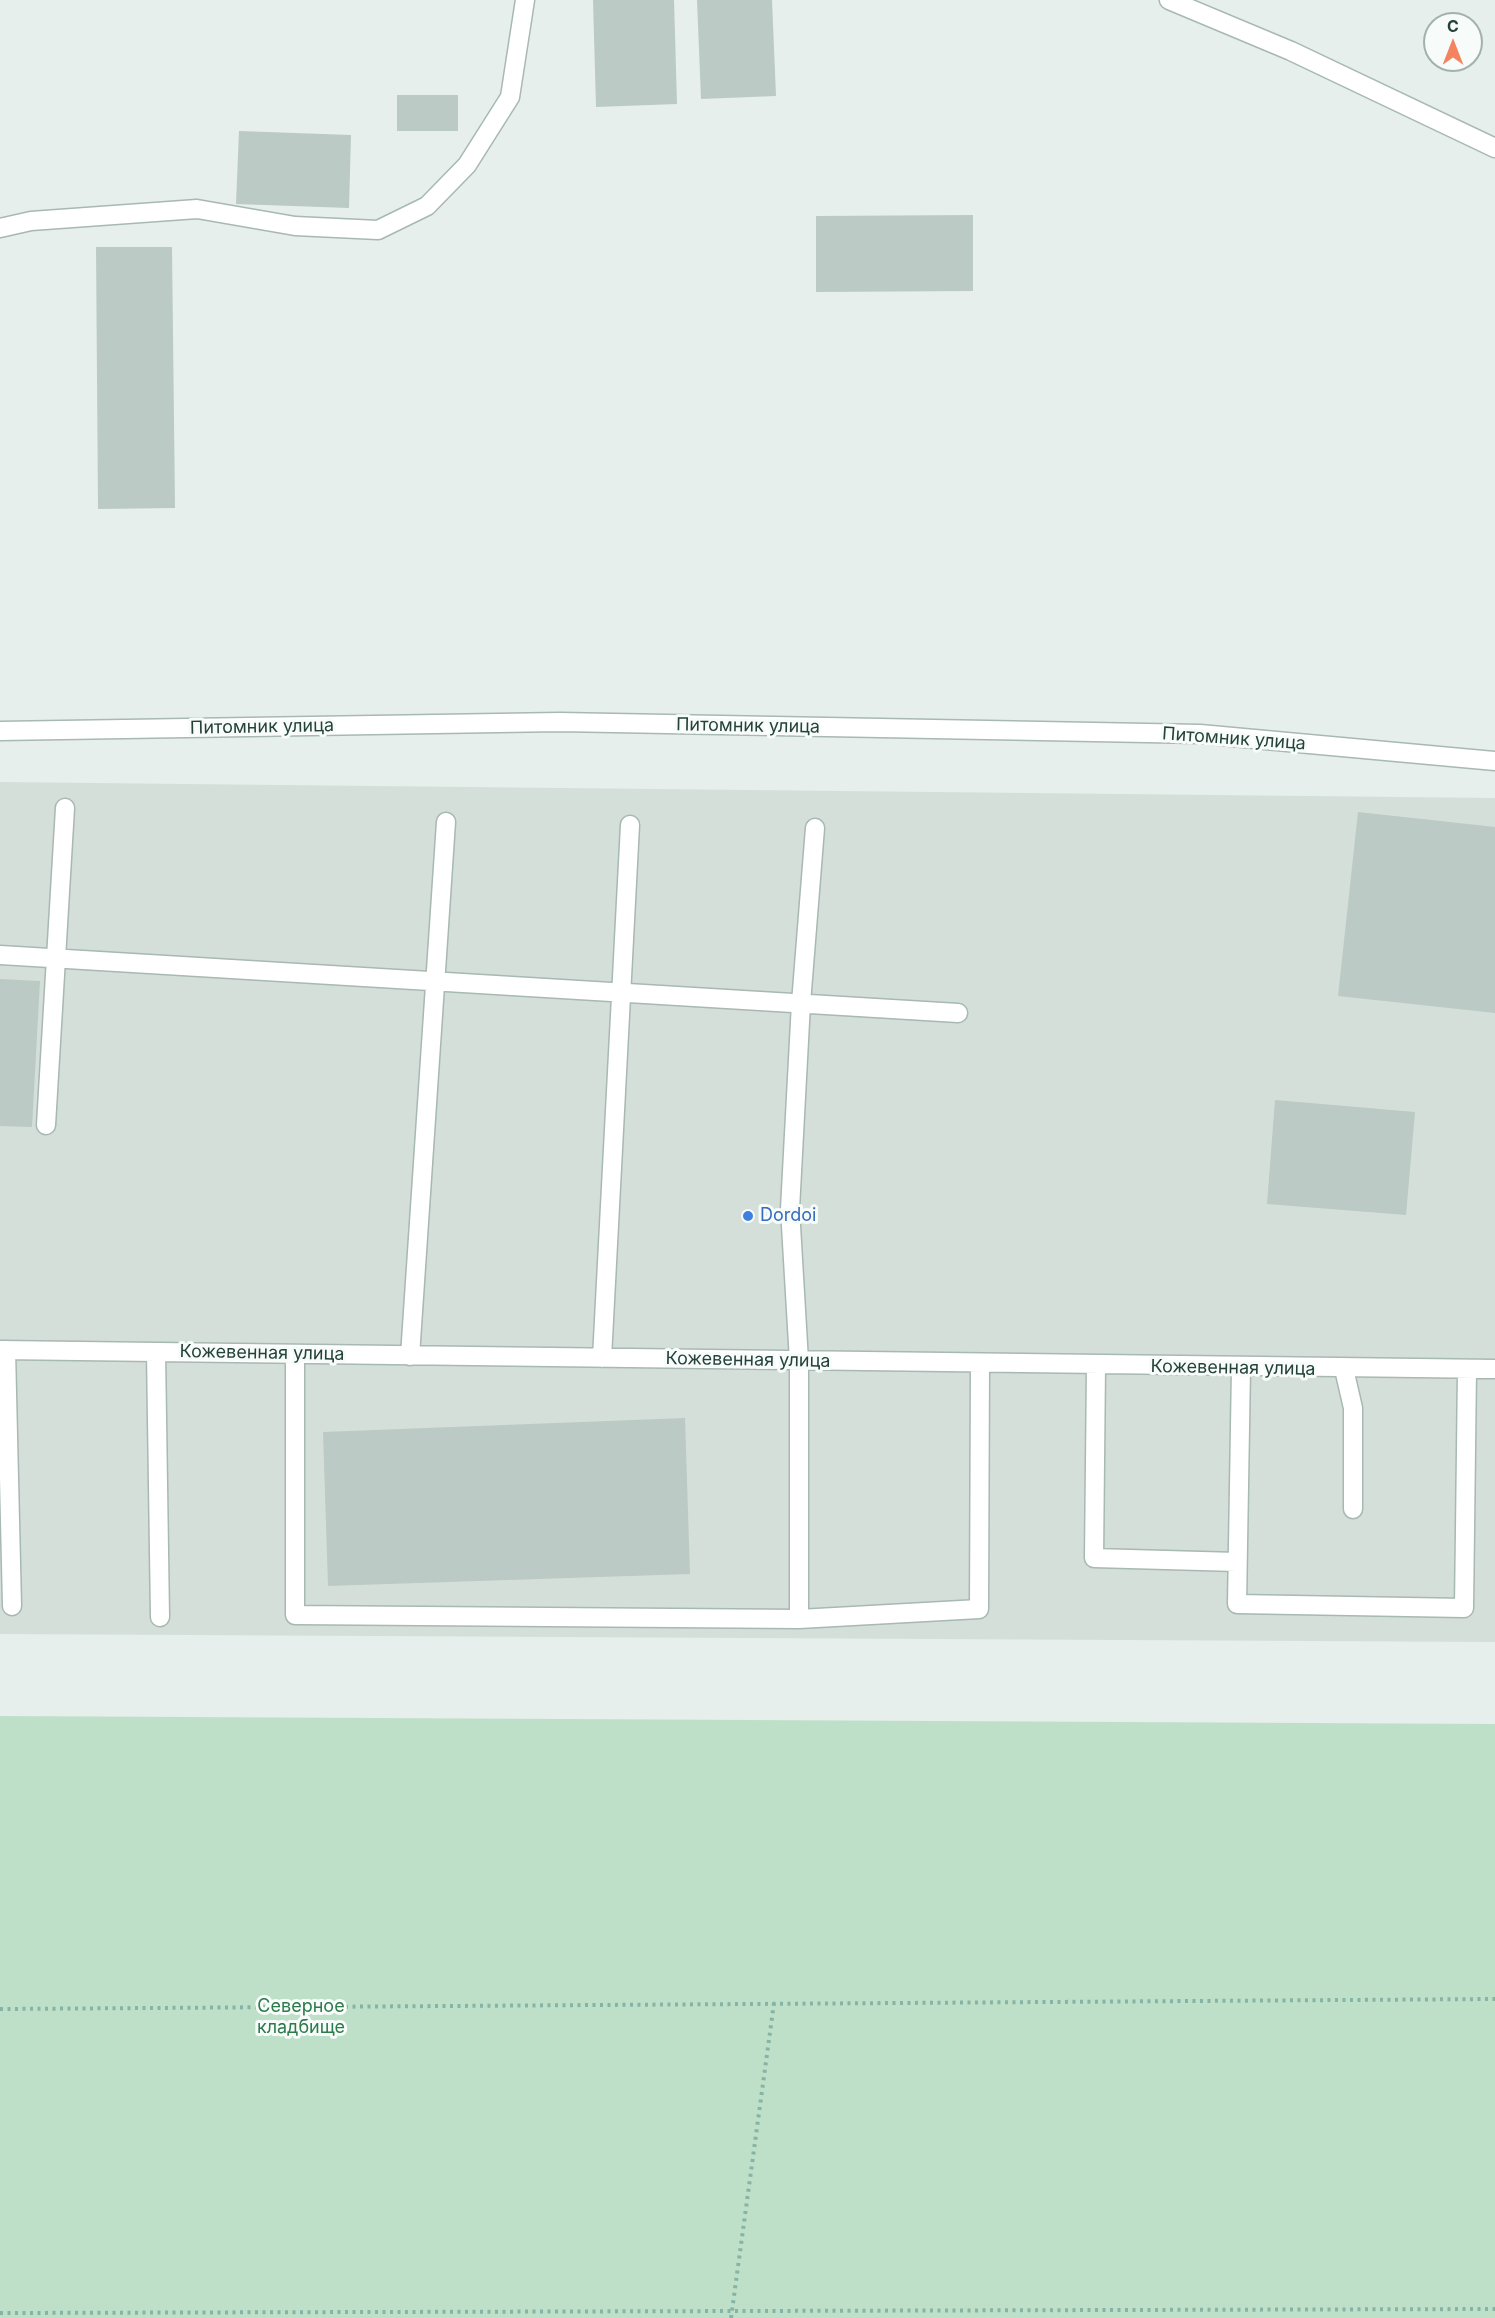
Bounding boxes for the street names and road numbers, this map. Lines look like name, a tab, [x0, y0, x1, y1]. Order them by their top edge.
street label: Питомник улица	[676, 714, 820, 738]
street label: Питомник улица	[190, 715, 334, 739]
street label: Питомник улица	[1161, 723, 1307, 755]
street label: Кожевенная улица	[179, 1341, 345, 1365]
street label: Кожевенная улица	[665, 1348, 831, 1372]
street label: Кожевенная улица	[1150, 1356, 1316, 1380]

